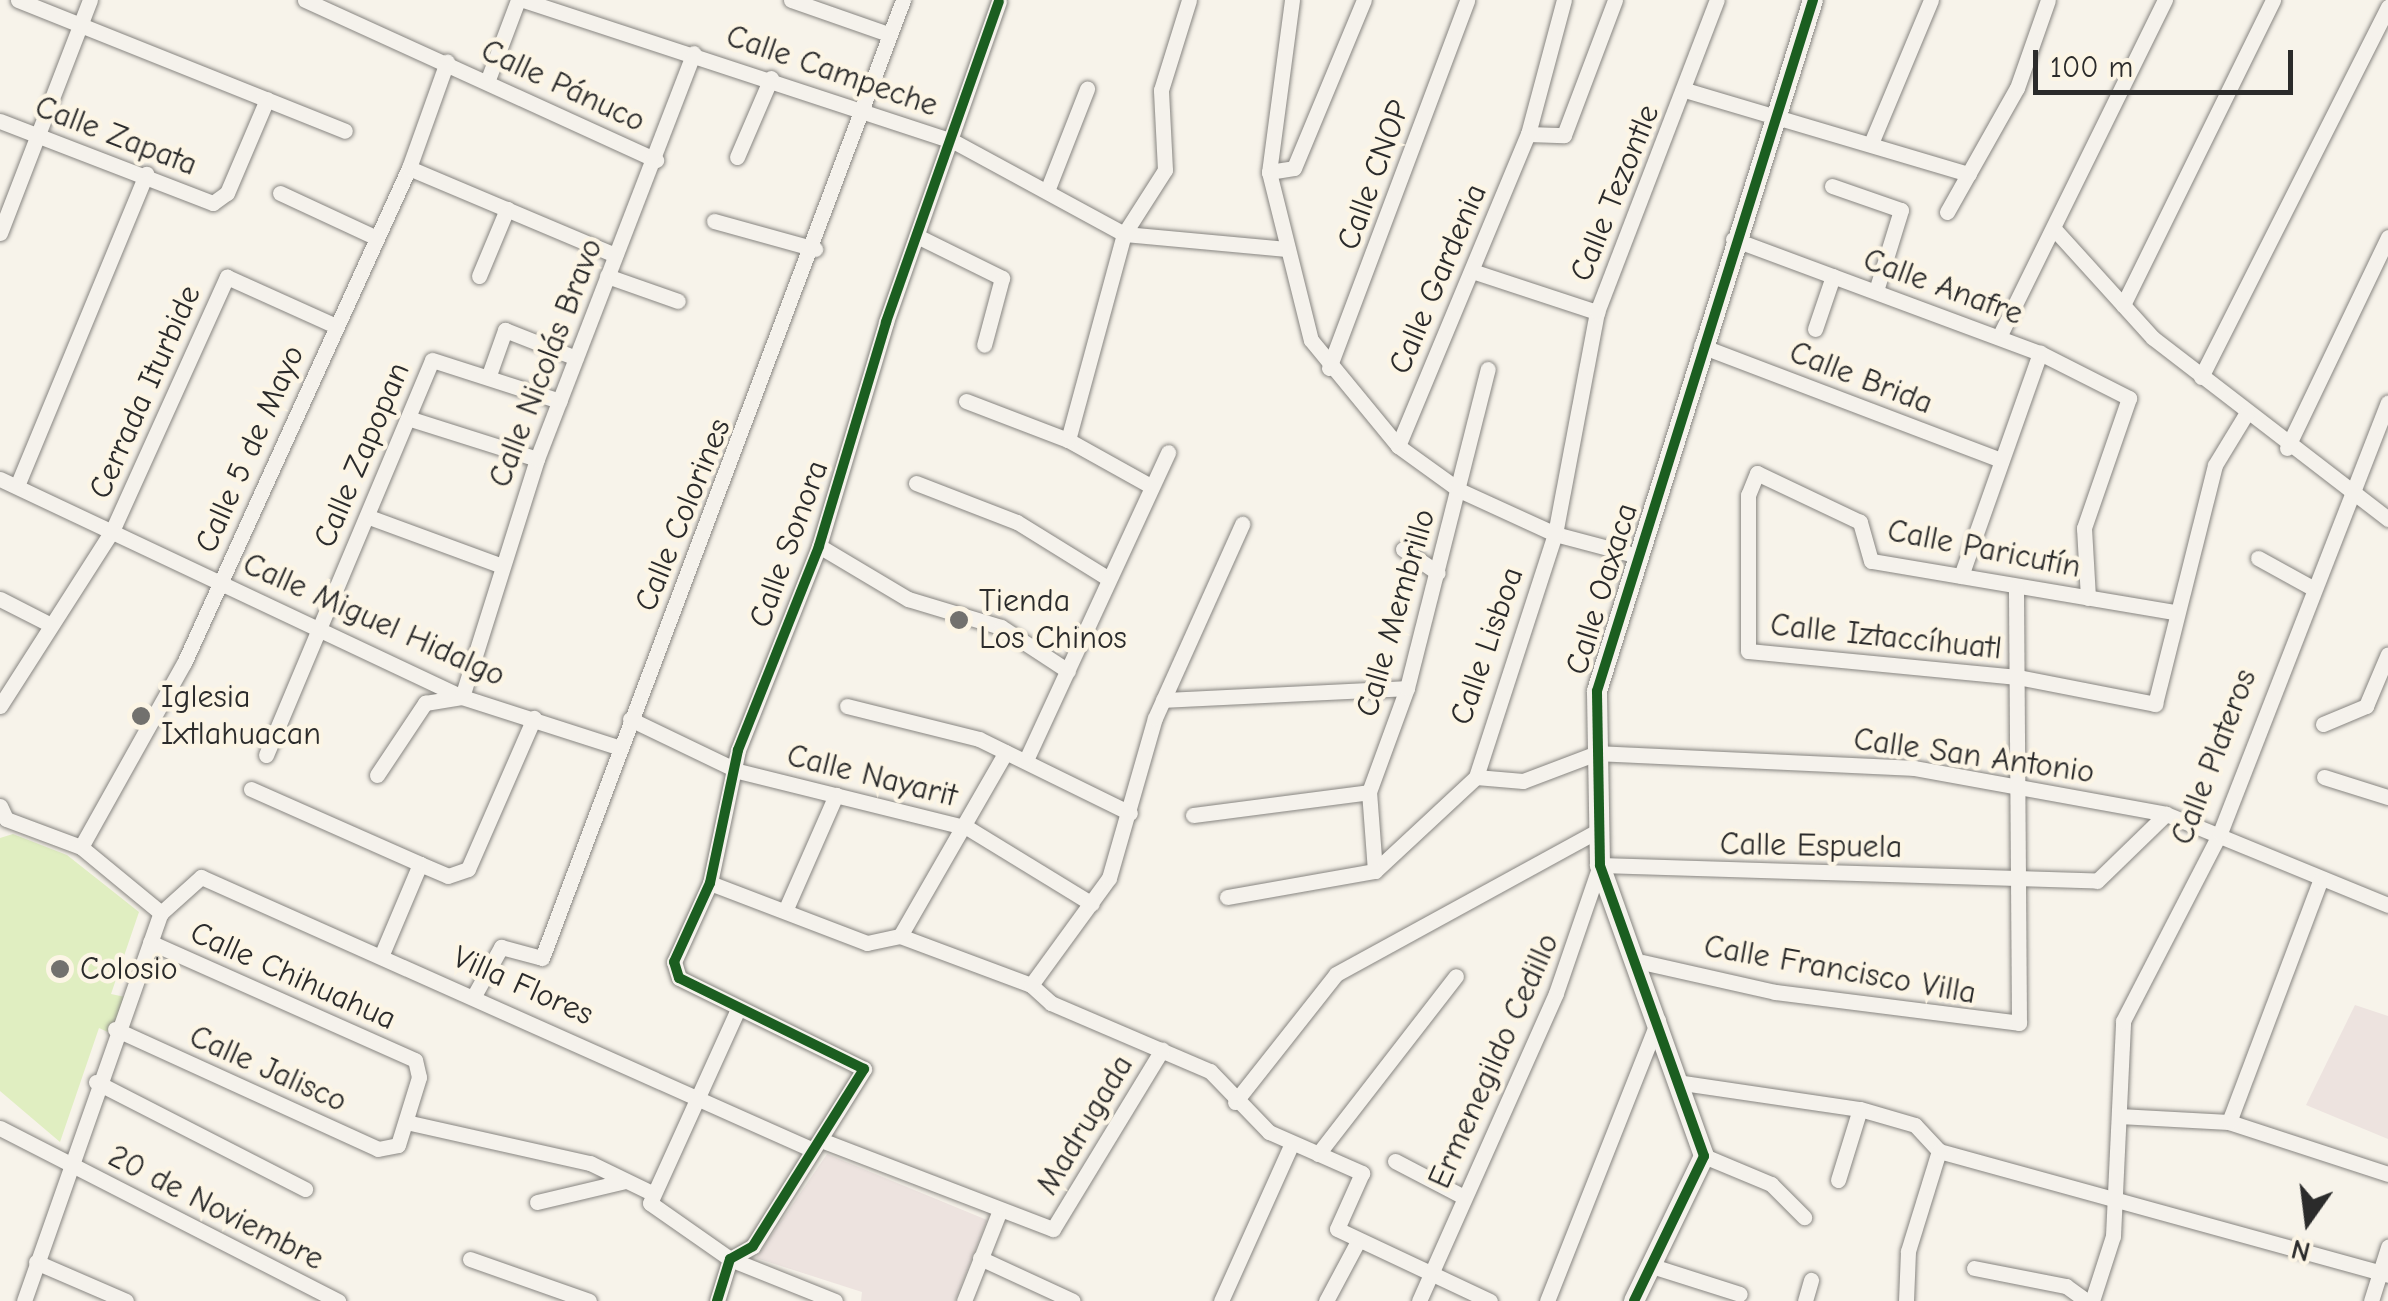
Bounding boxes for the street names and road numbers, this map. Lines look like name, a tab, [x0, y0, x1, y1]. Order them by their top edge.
street label: Calle Campeche	[721, 17, 943, 125]
street label: Calle Pánuco	[475, 31, 651, 141]
street label: Calle Zapata	[30, 88, 202, 184]
street label: Calle CNOP	[1329, 95, 1419, 255]
street label: Calle Tezontle	[1562, 99, 1668, 287]
street label: Calle Gardenia	[1381, 178, 1495, 380]
street label: Calle Nicolás Bravo	[481, 233, 611, 493]
street label: Calle Anafre	[1858, 240, 2028, 334]
street label: Cerrada Iturbide	[81, 279, 209, 505]
street label: Calle Brida	[1784, 333, 1938, 423]
street label: Calle 5 de Mayo	[187, 339, 313, 559]
street label: Calle Zapopan	[306, 357, 418, 553]
street label: Calle Colorines	[627, 413, 739, 617]
street label: Calle Sonora	[741, 455, 837, 633]
street label: Calle Oaxaca	[1558, 499, 1646, 679]
street label: Calle Membrillo	[1348, 505, 1444, 721]
street label: Calle Paricutín	[1884, 511, 2084, 587]
street label: Calle Miguel Hidalgo	[237, 545, 511, 695]
street label: Calle Lisboa	[1442, 562, 1532, 730]
street label: Calle Iztaccíhuatl	[1768, 606, 2004, 668]
street label: Calle Plateros	[2163, 664, 2265, 850]
street label: Calle San Antonio	[1851, 720, 2097, 792]
street label: Calle Nayarit	[783, 736, 961, 816]
street label: Calle Espuela	[1719, 825, 1903, 867]
street label: Calle Chihuahua	[184, 914, 402, 1038]
street label: Calle Francisco Villa	[1701, 927, 1979, 1013]
street label: Ermenegildo Cedillo	[1421, 928, 1567, 1194]
street label: Villa Flores	[447, 938, 599, 1034]
street label: Calle Jalisco	[184, 1017, 352, 1121]
street label: Madrugada	[1028, 1048, 1142, 1202]
street label: 20 de Noviembre	[102, 1137, 330, 1279]

